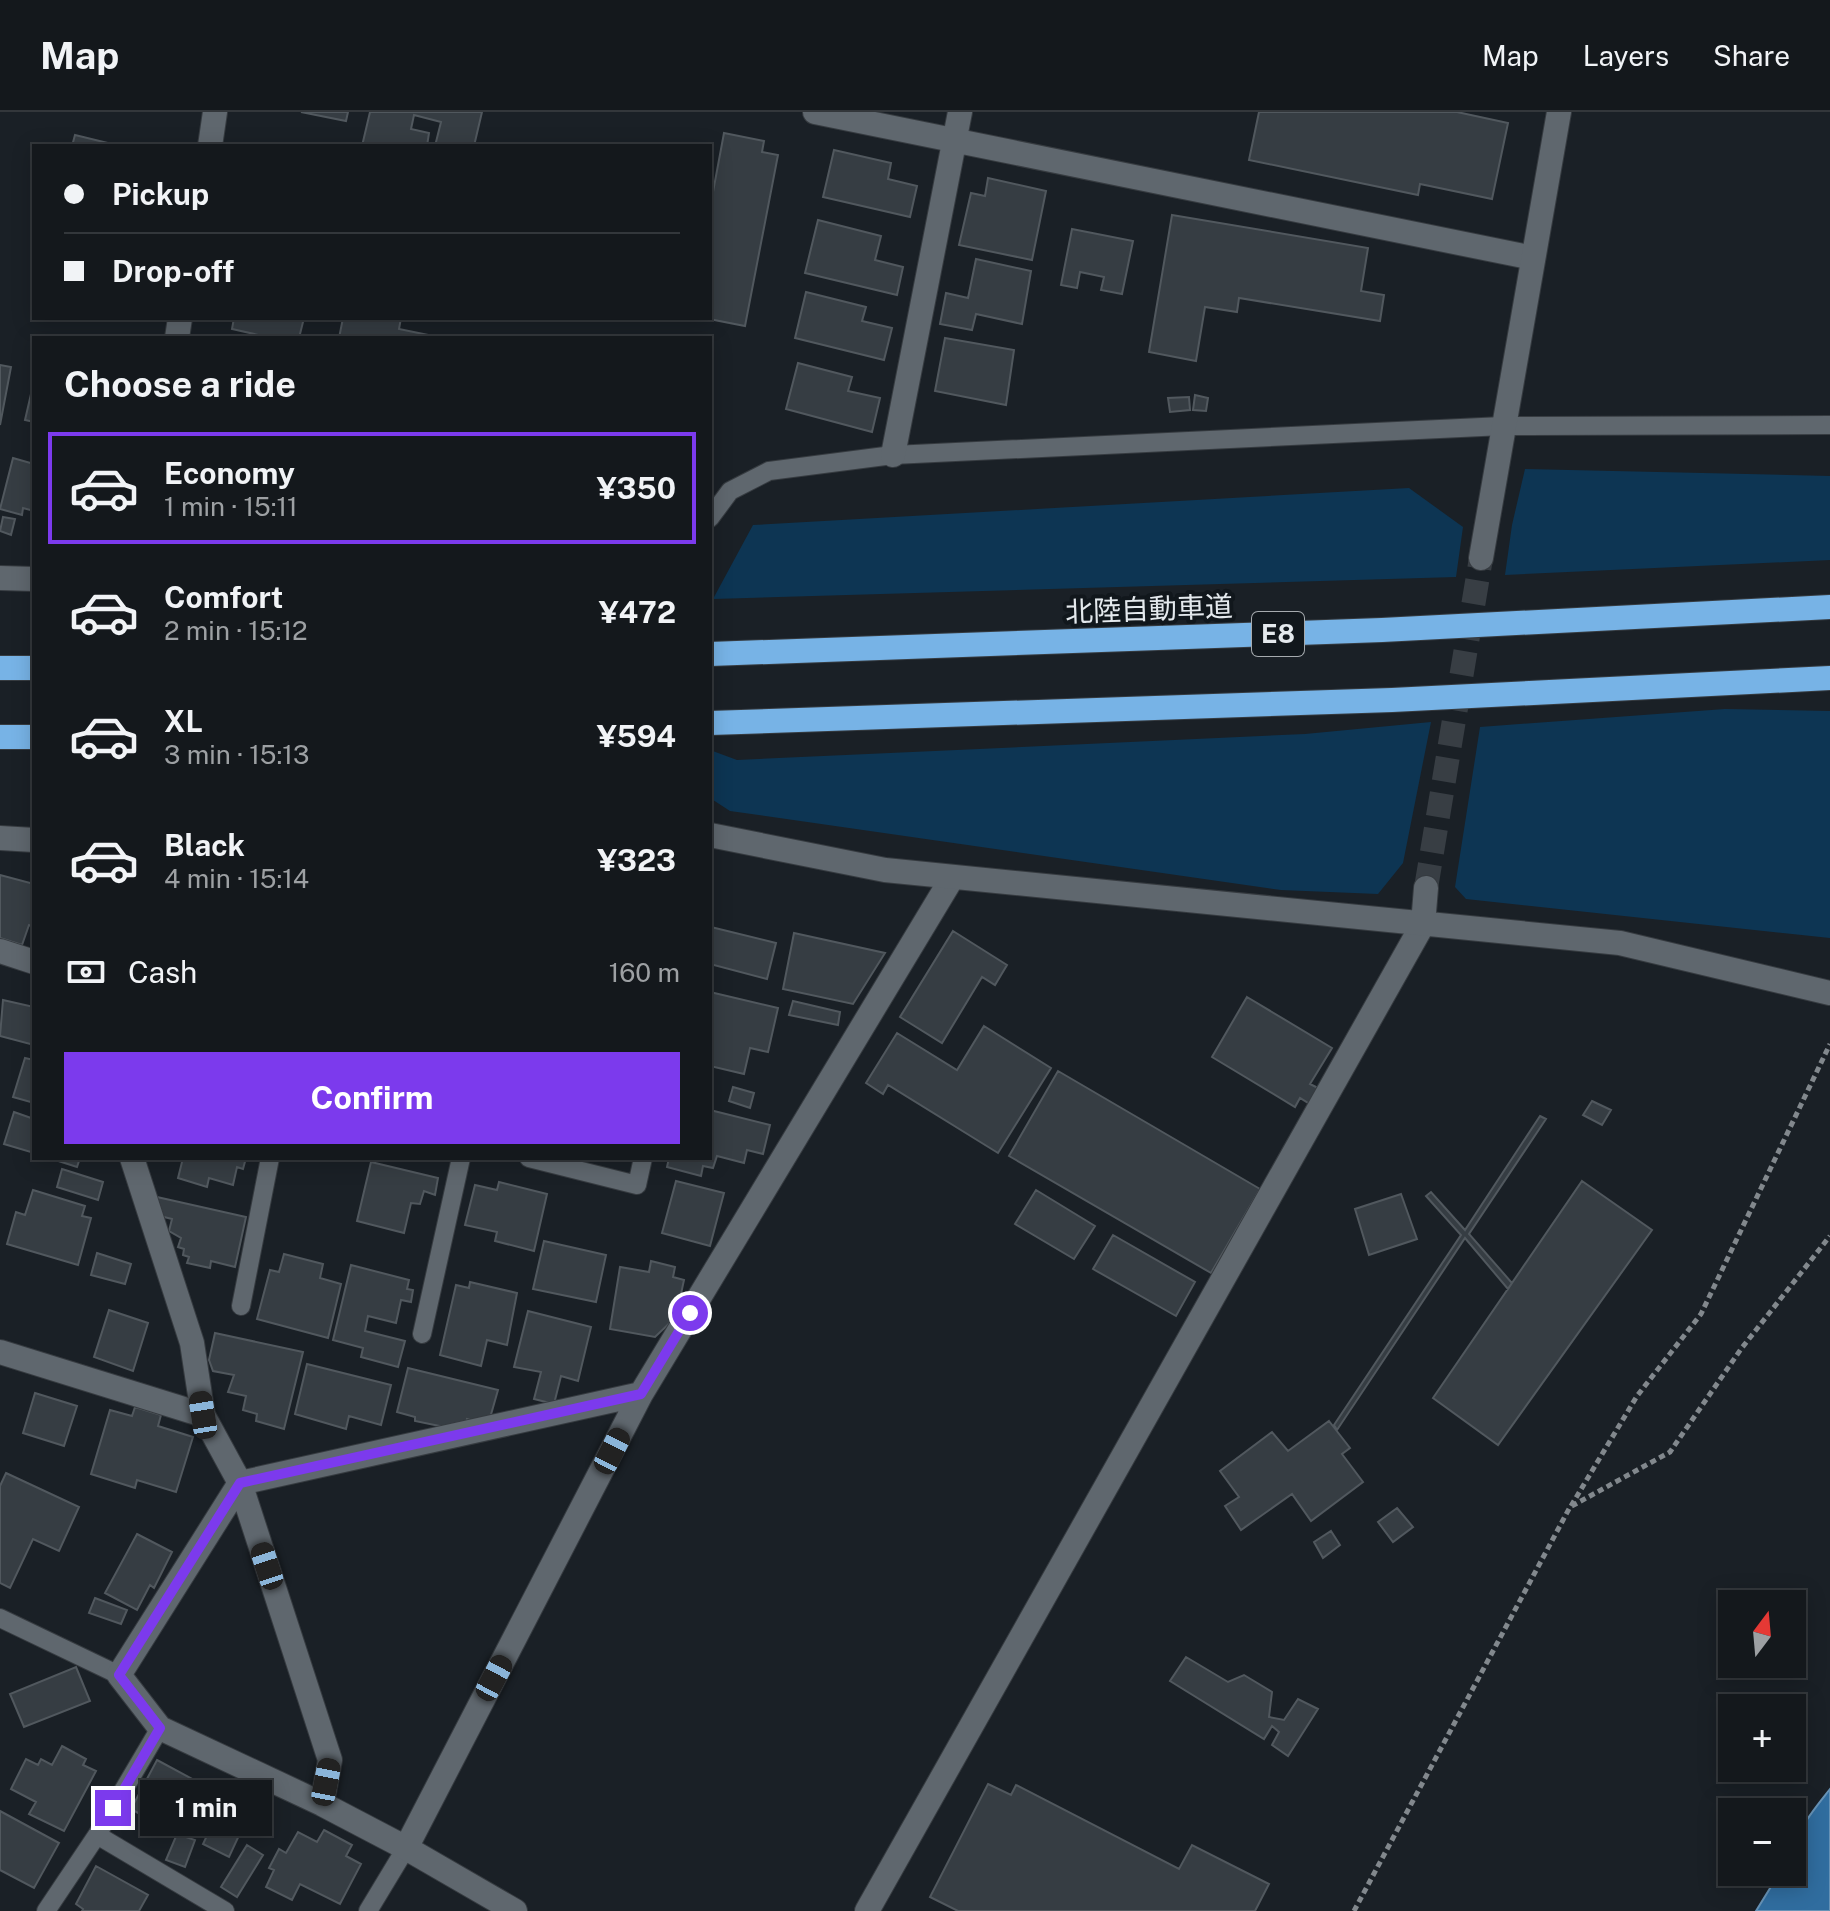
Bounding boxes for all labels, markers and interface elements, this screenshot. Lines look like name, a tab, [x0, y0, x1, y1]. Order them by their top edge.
text: Map	[40, 33, 119, 78]
text: Map	[1482, 39, 1539, 72]
text: Layers	[1583, 39, 1669, 72]
text: Share	[1713, 39, 1790, 72]
text: Pickup	[112, 176, 209, 212]
text: Drop-off	[112, 253, 234, 289]
text: Choose a ride	[64, 363, 296, 405]
icon: car	[68, 452, 140, 524]
text: Economy	[164, 455, 295, 491]
text: ¥350	[597, 470, 676, 506]
text: 1 min · 15:11	[164, 491, 298, 522]
icon: car	[68, 576, 140, 648]
text: Comfort	[164, 579, 283, 615]
street label: 北陸自動車道	[1064, 589, 1234, 628]
text: ¥472	[599, 594, 676, 630]
road number: E8	[1252, 612, 1304, 656]
text: 2 min · 15:12	[164, 615, 308, 646]
icon: car	[68, 700, 140, 772]
text: XL	[164, 703, 203, 739]
text: ¥594	[597, 718, 676, 754]
text: 3 min · 15:13	[164, 739, 309, 770]
icon: car	[68, 824, 140, 896]
text: Black	[164, 827, 245, 863]
text: ¥323	[597, 842, 676, 878]
text: 4 min · 15:14	[164, 863, 309, 894]
icon: cash	[64, 950, 108, 994]
text: Cash	[128, 954, 197, 990]
text: 160 m	[609, 957, 680, 988]
button: Confirm	[64, 1052, 680, 1144]
route start	[672, 1295, 708, 1331]
car	[187, 1389, 219, 1441]
car	[590, 1424, 634, 1478]
car	[248, 1539, 286, 1593]
north arrow	[1718, 1590, 1806, 1678]
map controls	[1718, 1590, 1806, 1886]
car	[472, 1651, 516, 1705]
button: +	[1718, 1694, 1806, 1782]
car	[310, 1756, 342, 1808]
callout: 1 min	[141, 1780, 273, 1836]
route end	[95, 1790, 131, 1826]
text: 1 min	[175, 1792, 237, 1823]
button: −	[1718, 1798, 1806, 1886]

